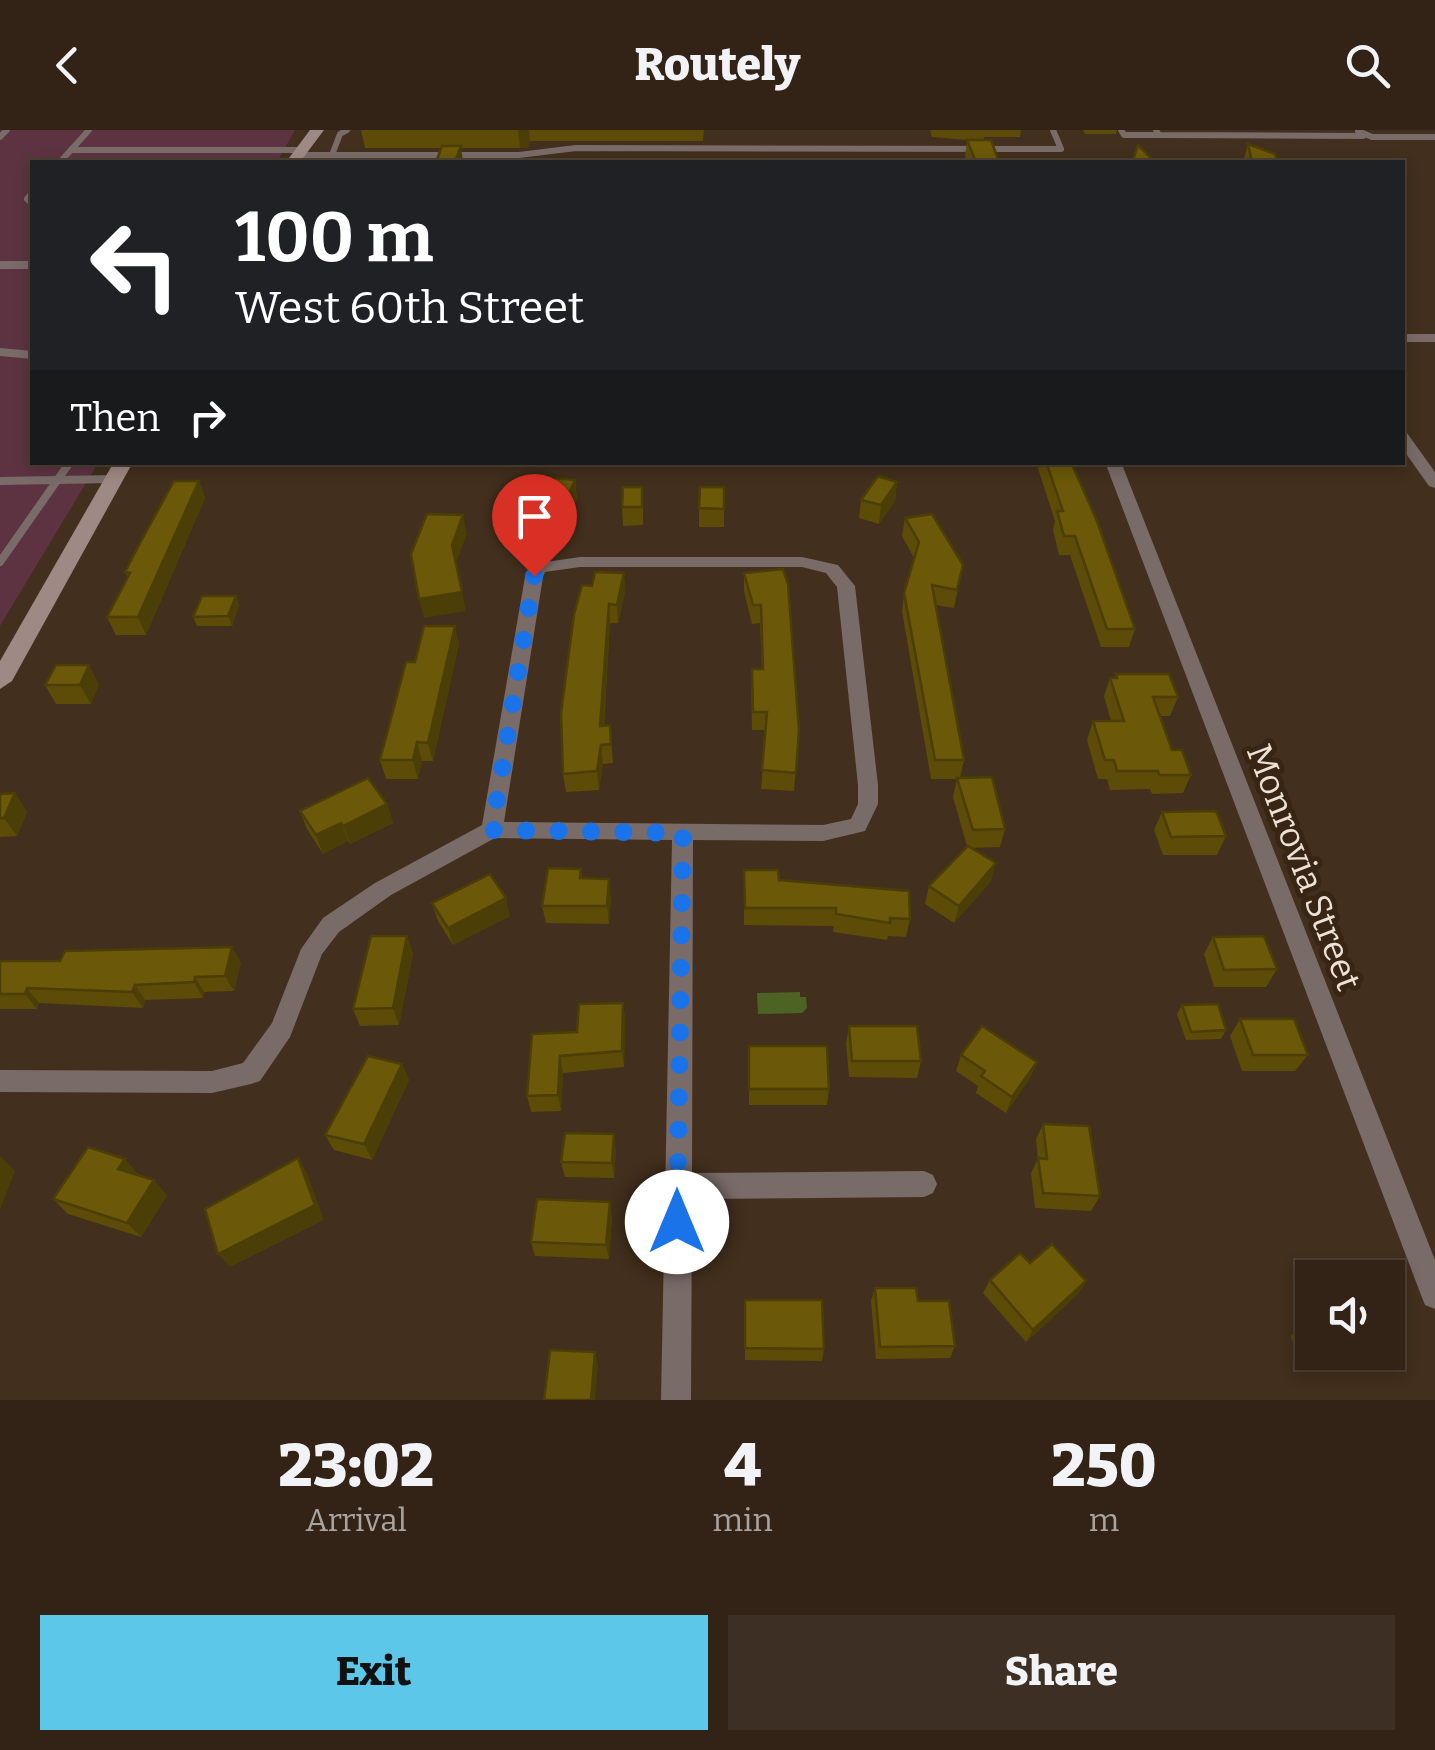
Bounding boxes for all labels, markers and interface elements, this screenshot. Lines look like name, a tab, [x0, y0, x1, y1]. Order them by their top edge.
icon: back	[40, 38, 95, 93]
text: Routely	[635, 38, 800, 92]
icon: search	[1340, 38, 1395, 93]
text: 100 m	[235, 196, 434, 280]
icon: left	[70, 200, 200, 330]
text: West 60th Street	[235, 281, 584, 335]
icon: right	[180, 390, 235, 445]
text: Then	[70, 395, 160, 441]
pin	[492, 474, 577, 577]
icon: arrive	[507, 489, 562, 544]
street label: Monrovia Street	[1238, 738, 1370, 996]
position arrow	[625, 1170, 729, 1274]
map controls	[1295, 1260, 1405, 1370]
button: sound	[1295, 1260, 1405, 1370]
text: 23:02	[278, 1430, 434, 1502]
text: 4	[724, 1430, 761, 1502]
text: 250	[1051, 1430, 1157, 1502]
text: Arrival	[306, 1501, 407, 1539]
text: min	[713, 1501, 773, 1539]
text: m	[1089, 1501, 1119, 1539]
button: Exit	[40, 1615, 708, 1730]
button: Share	[728, 1615, 1395, 1730]

